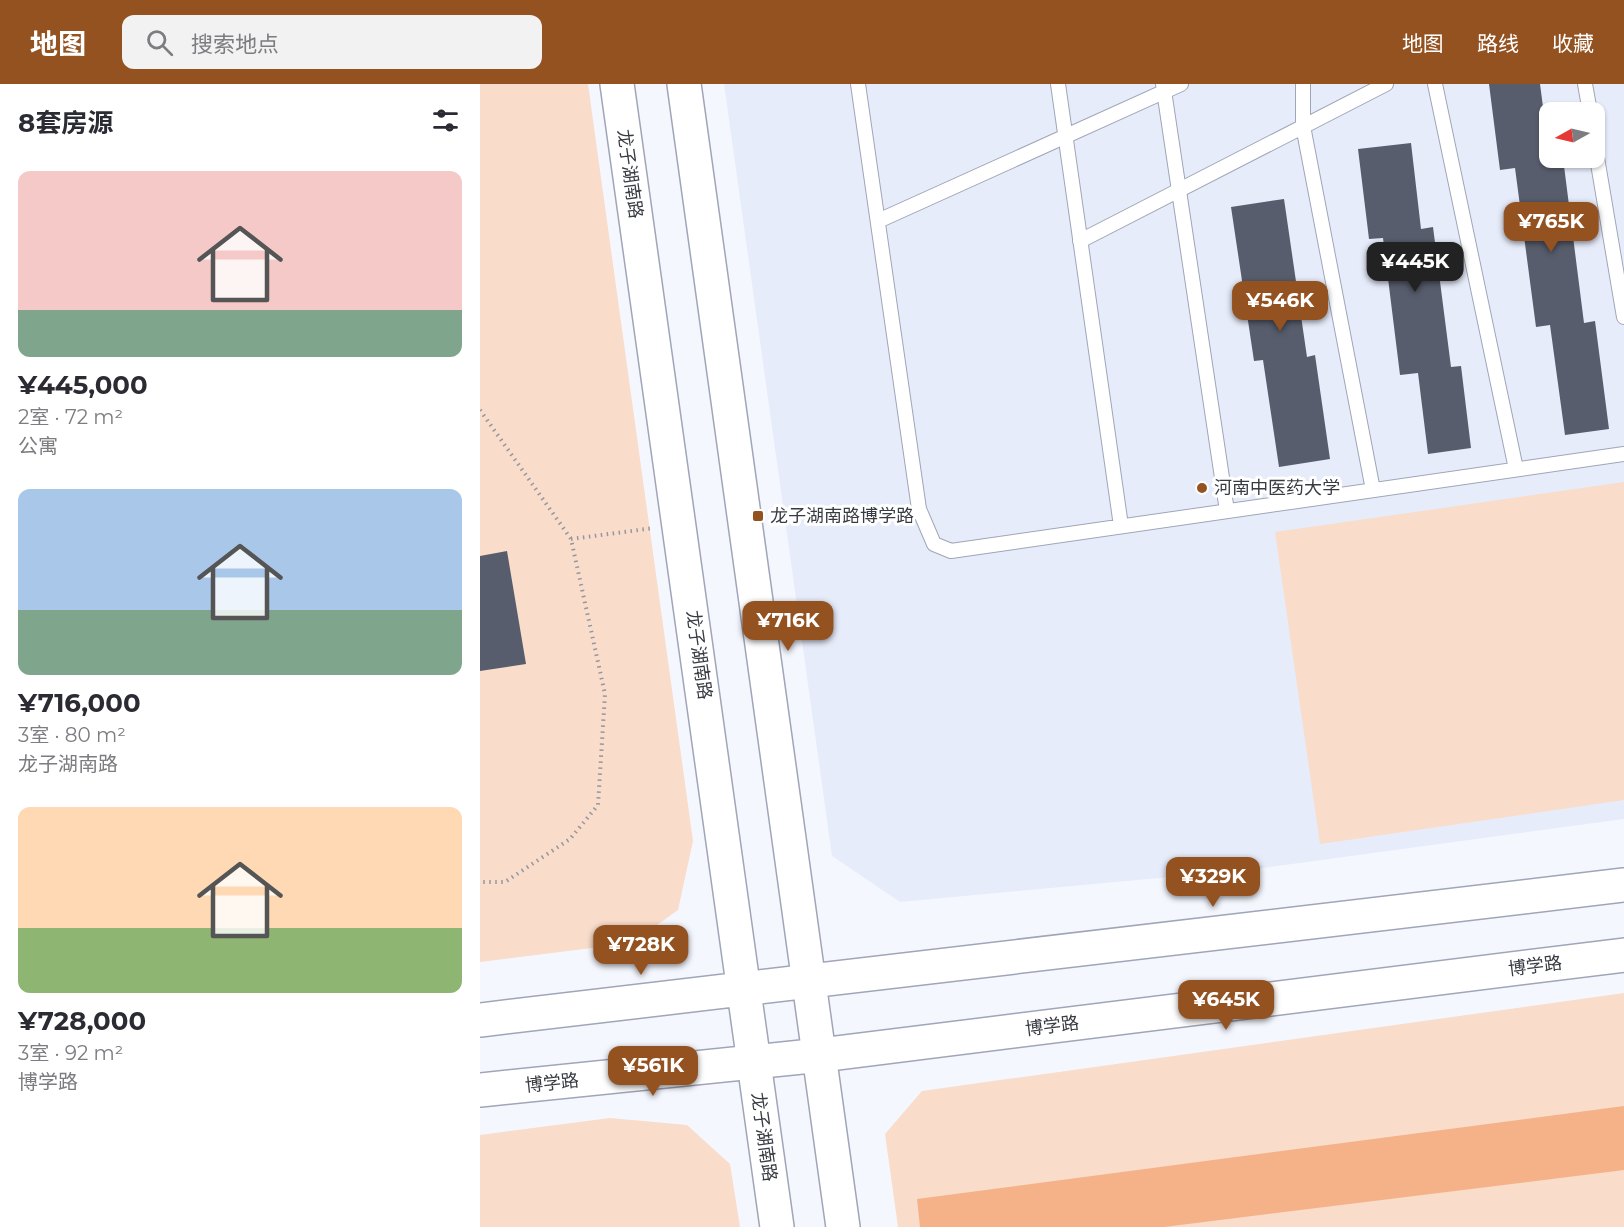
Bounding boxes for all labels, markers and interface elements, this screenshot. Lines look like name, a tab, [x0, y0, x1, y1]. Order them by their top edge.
search box	[122, 15, 542, 69]
icon: search	[143, 26, 176, 59]
text: 地图	[30, 27, 86, 61]
text: 搜索地点	[191, 31, 279, 58]
text: 地图	[1402, 31, 1444, 56]
text: 路线	[1477, 31, 1519, 56]
text: 收藏	[1552, 31, 1594, 56]
north arrow	[1539, 102, 1605, 168]
map controls	[1539, 102, 1605, 168]
icon: filters	[429, 104, 462, 137]
text: 8套房源	[18, 107, 113, 139]
street label: 龙子湖南路	[613, 128, 647, 220]
pin: ¥765K	[1509, 202, 1593, 253]
text: ¥765K	[1518, 209, 1584, 233]
icon: home	[186, 210, 294, 318]
pin: ¥445K	[1373, 242, 1457, 293]
text: ¥445K	[1381, 249, 1449, 273]
pin: ¥546K	[1238, 281, 1322, 332]
text: ¥546K	[1246, 288, 1314, 312]
text: ¥445,000	[18, 369, 148, 401]
text: 2室 · 72 m²	[18, 405, 123, 429]
text: 公寓	[18, 434, 58, 458]
place label: 河南中医药大学	[1214, 477, 1340, 499]
marker: 河南中医药大学	[1195, 481, 1209, 495]
place label: 龙子湖南路博学路	[770, 505, 914, 527]
marker: 龙子湖南路博学路	[751, 509, 765, 523]
icon: home	[186, 528, 294, 636]
pin: ¥716K	[746, 601, 830, 652]
text: ¥716K	[756, 608, 820, 632]
street label: 龙子湖南路	[682, 609, 716, 701]
text: ¥716,000	[18, 687, 141, 719]
text: 3室 · 80 m²	[18, 723, 126, 747]
text: 龙子湖南路	[18, 752, 118, 776]
icon: home	[186, 846, 294, 954]
pin: ¥329K	[1171, 857, 1255, 908]
text: ¥329K	[1180, 864, 1246, 888]
pin: ¥728K	[599, 925, 683, 976]
text: ¥728K	[607, 932, 675, 956]
street label: 博学路	[1507, 952, 1563, 980]
pin: ¥645K	[1184, 980, 1268, 1031]
text: ¥645K	[1192, 987, 1260, 1011]
text: ¥728,000	[18, 1005, 146, 1037]
street label: 博学路	[1024, 1012, 1080, 1040]
text: 3室 · 92 m²	[18, 1041, 123, 1065]
pin: ¥561K	[611, 1046, 695, 1097]
text: ¥561K	[622, 1053, 684, 1077]
street label: 博学路	[524, 1069, 580, 1097]
text: 博学路	[18, 1070, 78, 1094]
street label: 龙子湖南路	[747, 1091, 781, 1183]

